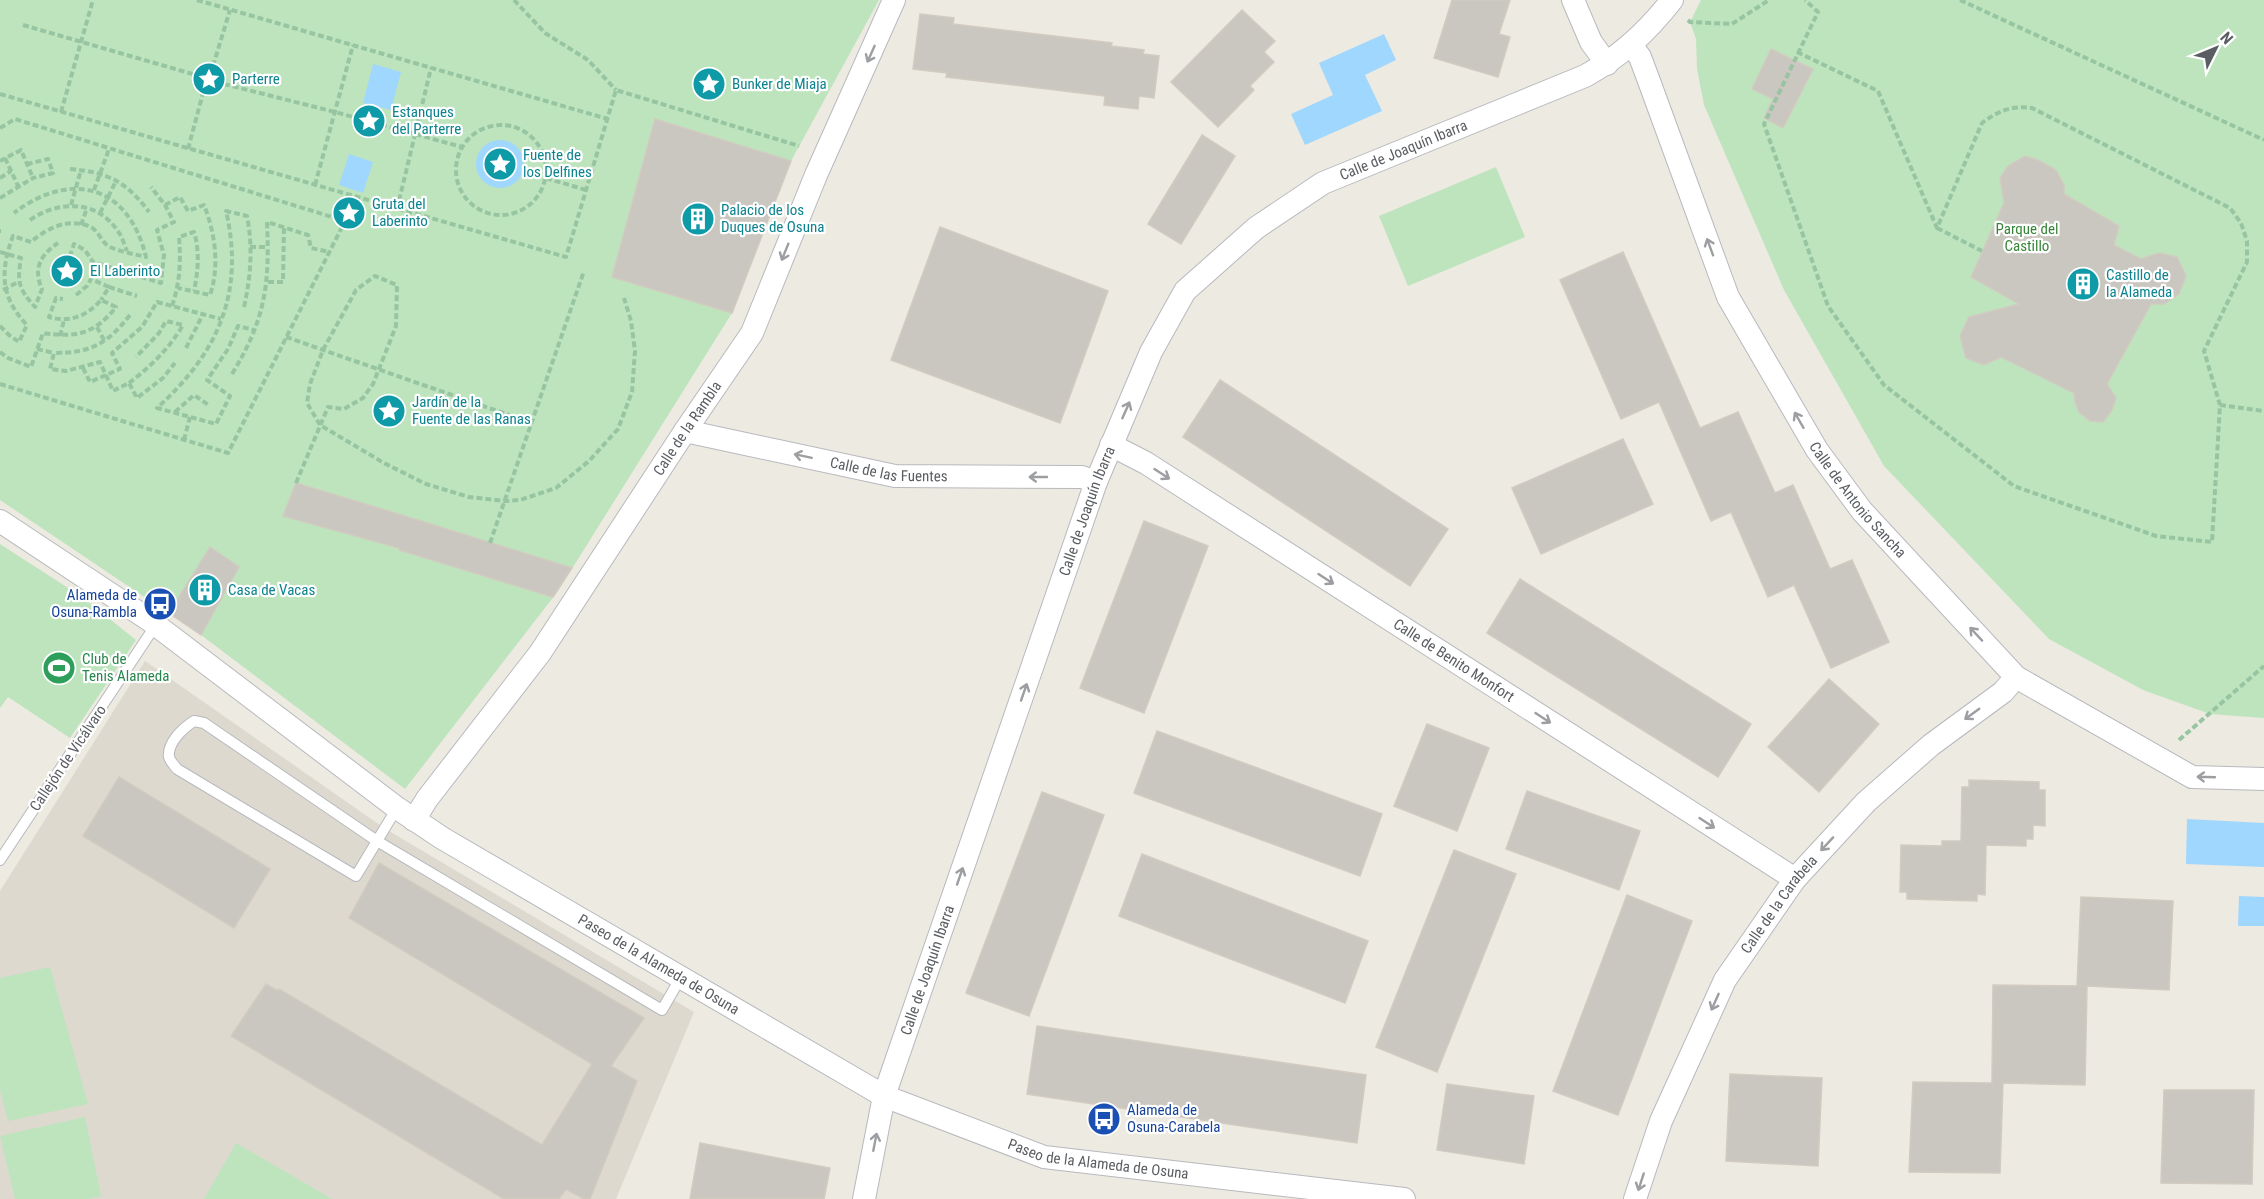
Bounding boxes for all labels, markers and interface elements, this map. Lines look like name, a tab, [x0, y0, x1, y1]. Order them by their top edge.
north arrow	[2186, 18, 2246, 78]
text: N	[2216, 28, 2237, 48]
one-way arrow	[864, 44, 876, 62]
place icon: Parterre	[191, 61, 227, 97]
place icon: Bunker de Miaja	[691, 66, 727, 102]
place label: Parterre	[232, 70, 280, 88]
place label: Bunker de Miaja	[732, 75, 827, 93]
place icon: Estanques del Parterre	[351, 103, 387, 139]
place label: Estanques del Parterre	[392, 103, 461, 138]
street label: Calle de Joaquín Ibarra	[1337, 116, 1470, 184]
place icon: Fuente de los Delfines	[482, 146, 518, 182]
place label: Fuente de los Delfines	[523, 146, 592, 181]
place icon: Gruta del Laberinto	[331, 195, 367, 231]
place label: Gruta del Laberinto	[372, 195, 428, 230]
building icon: Palacio de los Duques de Osuna	[680, 201, 716, 237]
place label: Palacio de los Duques de Osuna	[721, 201, 824, 236]
park label: Parque del Castillo	[1996, 220, 2059, 255]
one-way arrow	[1703, 238, 1714, 257]
one-way arrow	[779, 242, 790, 260]
place icon: El Laberinto	[49, 253, 85, 289]
place label: El Laberinto	[90, 262, 160, 280]
building icon: Castillo de la Alameda	[2065, 266, 2101, 302]
place label: Castillo de la Alameda	[2106, 266, 2172, 301]
street label: Calle de la Rambla	[649, 378, 725, 479]
place icon: Jardín de la Fuente de las Ranas	[371, 393, 407, 429]
place label: Jardín de la Fuente de las Ranas	[412, 393, 531, 428]
one-way arrow	[1120, 401, 1132, 419]
one-way arrow	[1793, 412, 1805, 429]
street label: Calle de Antonio Sancha	[1805, 439, 1910, 562]
street label: Calle de Joaquín Ibarra	[1055, 444, 1119, 578]
one-way arrow	[794, 450, 813, 461]
street label: Calle de las Fuentes	[828, 453, 948, 485]
one-way arrow	[1153, 468, 1170, 480]
one-way arrow	[1029, 471, 1049, 483]
building icon: Casa de Vacas	[187, 572, 223, 608]
one-way arrow	[1317, 573, 1334, 585]
place label: Casa de Vacas	[228, 581, 315, 599]
place label: Alameda de Osuna-Rambla	[51, 586, 137, 621]
bus stop icon: Alameda de Osuna-Rambla	[142, 586, 178, 622]
street label: Calle de Benito Monfort	[1390, 615, 1518, 706]
one-way arrow	[1970, 627, 1984, 642]
sports icon: Club de Tenis Alameda	[41, 650, 77, 686]
place label: Club de Tenis Alameda	[82, 650, 169, 685]
one-way arrow	[1019, 683, 1030, 702]
street label: Callejón de Vicálvaro	[26, 702, 110, 814]
one-way arrow	[1965, 708, 1981, 721]
one-way arrow	[1534, 712, 1551, 724]
one-way arrow	[2196, 771, 2216, 783]
one-way arrow	[1699, 817, 1715, 829]
one-way arrow	[1820, 836, 1834, 851]
street label: Calle de la Carabela	[1737, 852, 1821, 957]
one-way arrow	[956, 867, 967, 886]
street label: Calle de Joaquín Ibarra	[897, 903, 958, 1038]
street label: Paseo de la Alameda de Osuna	[575, 910, 742, 1018]
one-way arrow	[1709, 993, 1720, 1011]
bus stop icon: Alameda de Osuna-Carabela	[1086, 1101, 1122, 1137]
place label: Alameda de Osuna-Carabela	[1127, 1101, 1221, 1136]
one-way arrow	[870, 1132, 881, 1152]
street label: Paseo de la Alameda de Osuna	[1005, 1135, 1190, 1183]
one-way arrow	[1634, 1173, 1645, 1191]

